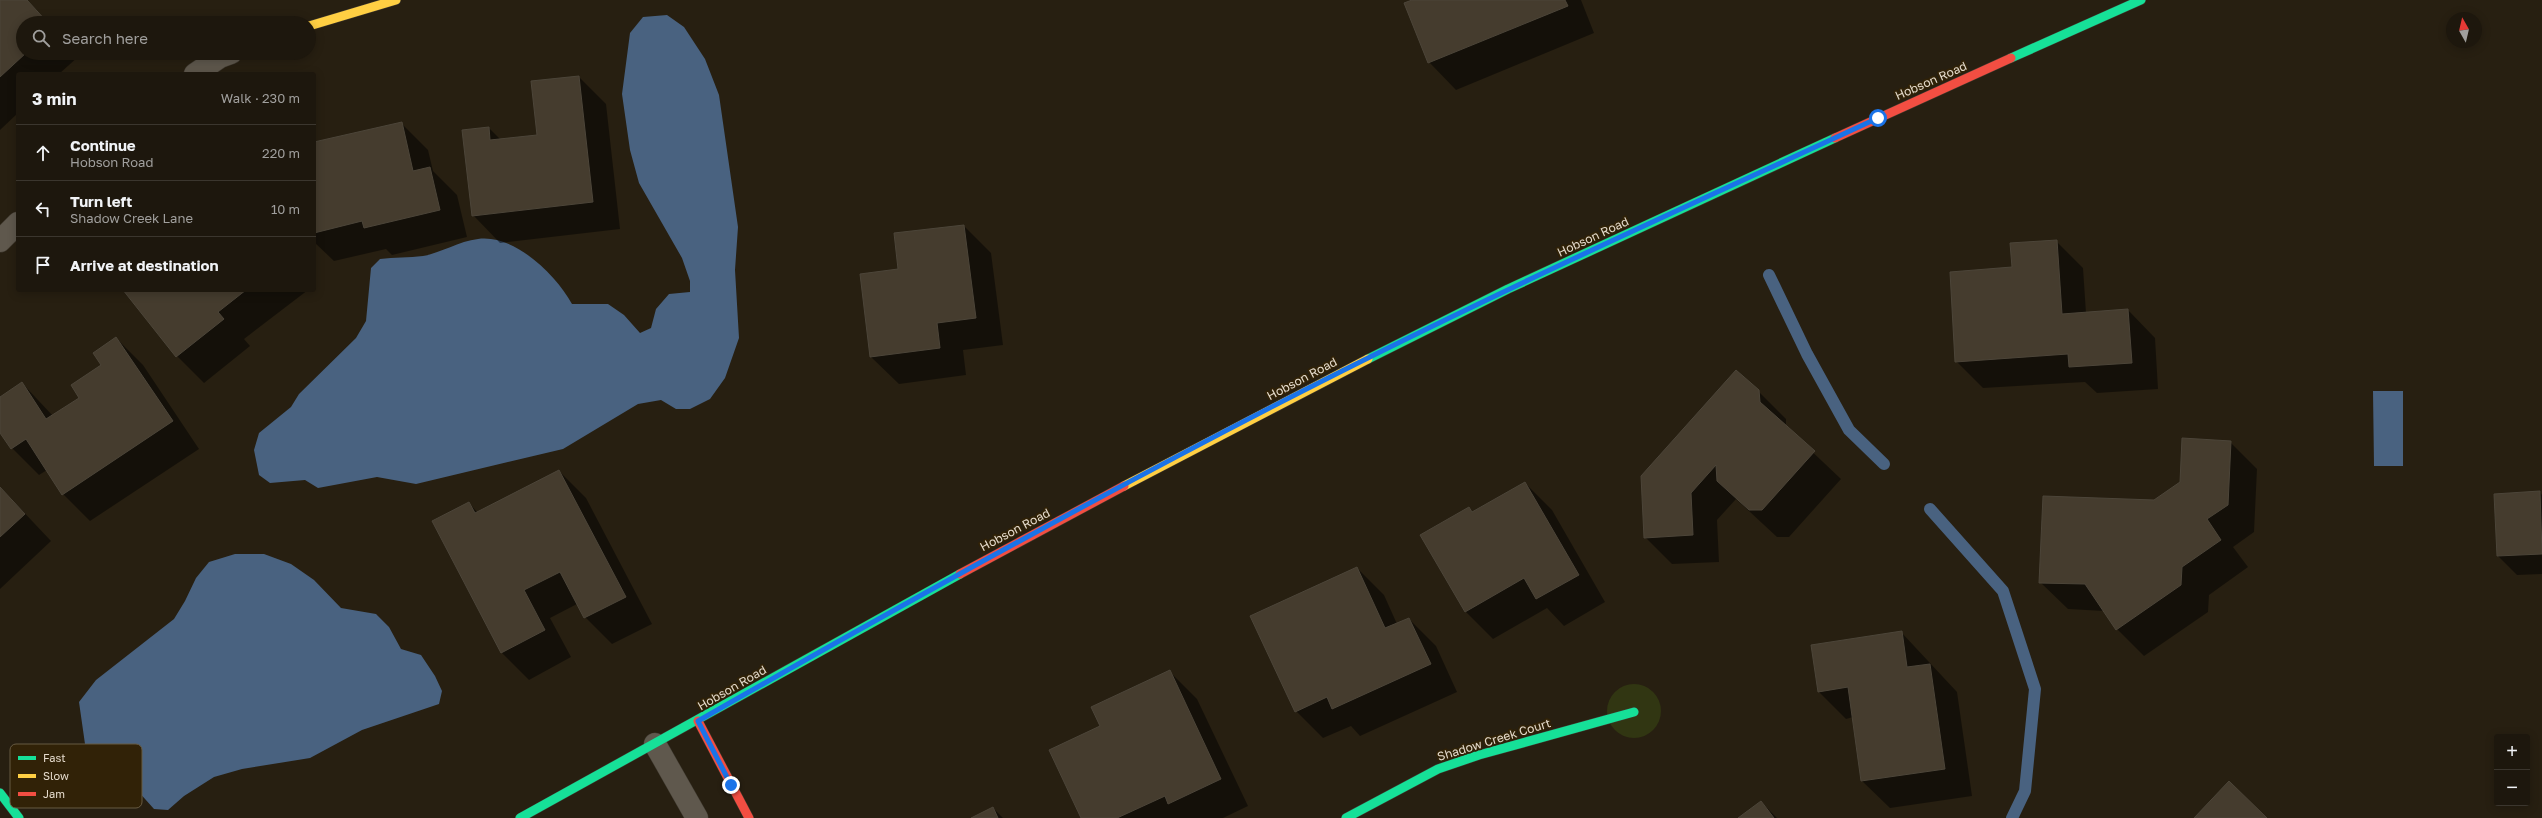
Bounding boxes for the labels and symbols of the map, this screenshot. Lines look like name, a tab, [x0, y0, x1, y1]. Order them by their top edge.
north arrow	[2446, 12, 2482, 48]
street label: Hobson Road	[1893, 58, 1969, 103]
route start	[1869, 109, 1887, 127]
street label: Hobson Road	[1555, 213, 1631, 260]
street label: Hobson Road	[1264, 354, 1339, 403]
street label: Hobson Road	[977, 505, 1052, 554]
street label: Hobson Road	[695, 662, 769, 713]
street label: Shadow Creek Court	[1435, 715, 1553, 764]
legend	[10, 744, 142, 808]
text: Fast	[43, 751, 66, 764]
text: Slow	[43, 769, 69, 782]
route end	[722, 776, 740, 794]
text: Jam	[43, 787, 65, 800]

